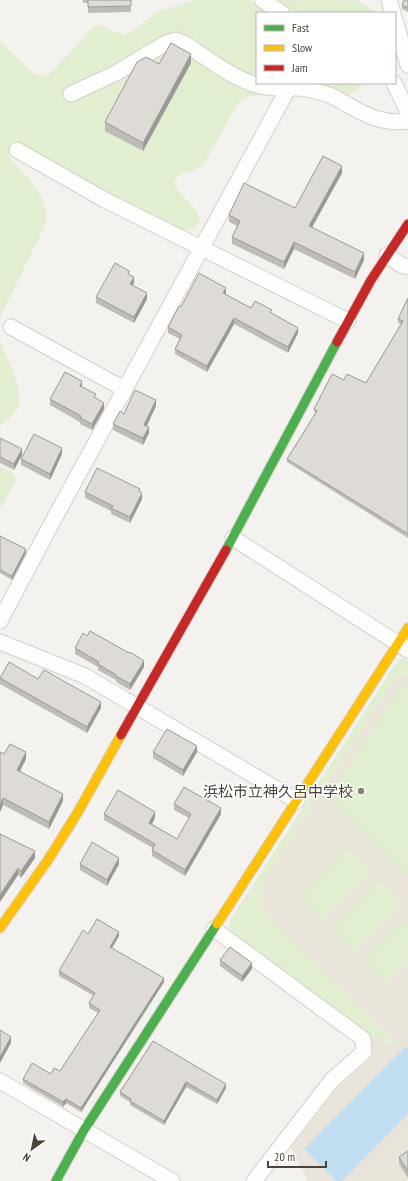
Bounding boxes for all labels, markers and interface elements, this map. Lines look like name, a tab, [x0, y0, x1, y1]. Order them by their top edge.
legend	[256, 12, 396, 84]
text: Fast	[292, 20, 310, 35]
text: Slow	[292, 40, 313, 55]
text: Jam	[291, 60, 308, 75]
place label: 浜松市立神久呂中学校	[203, 782, 353, 801]
marker: 浜松市立神久呂中学校	[356, 786, 366, 796]
north arrow	[12, 1129, 52, 1169]
scale bar	[268, 1143, 326, 1169]
text: 20 m	[274, 1149, 295, 1164]
text: N	[20, 1150, 33, 1165]

